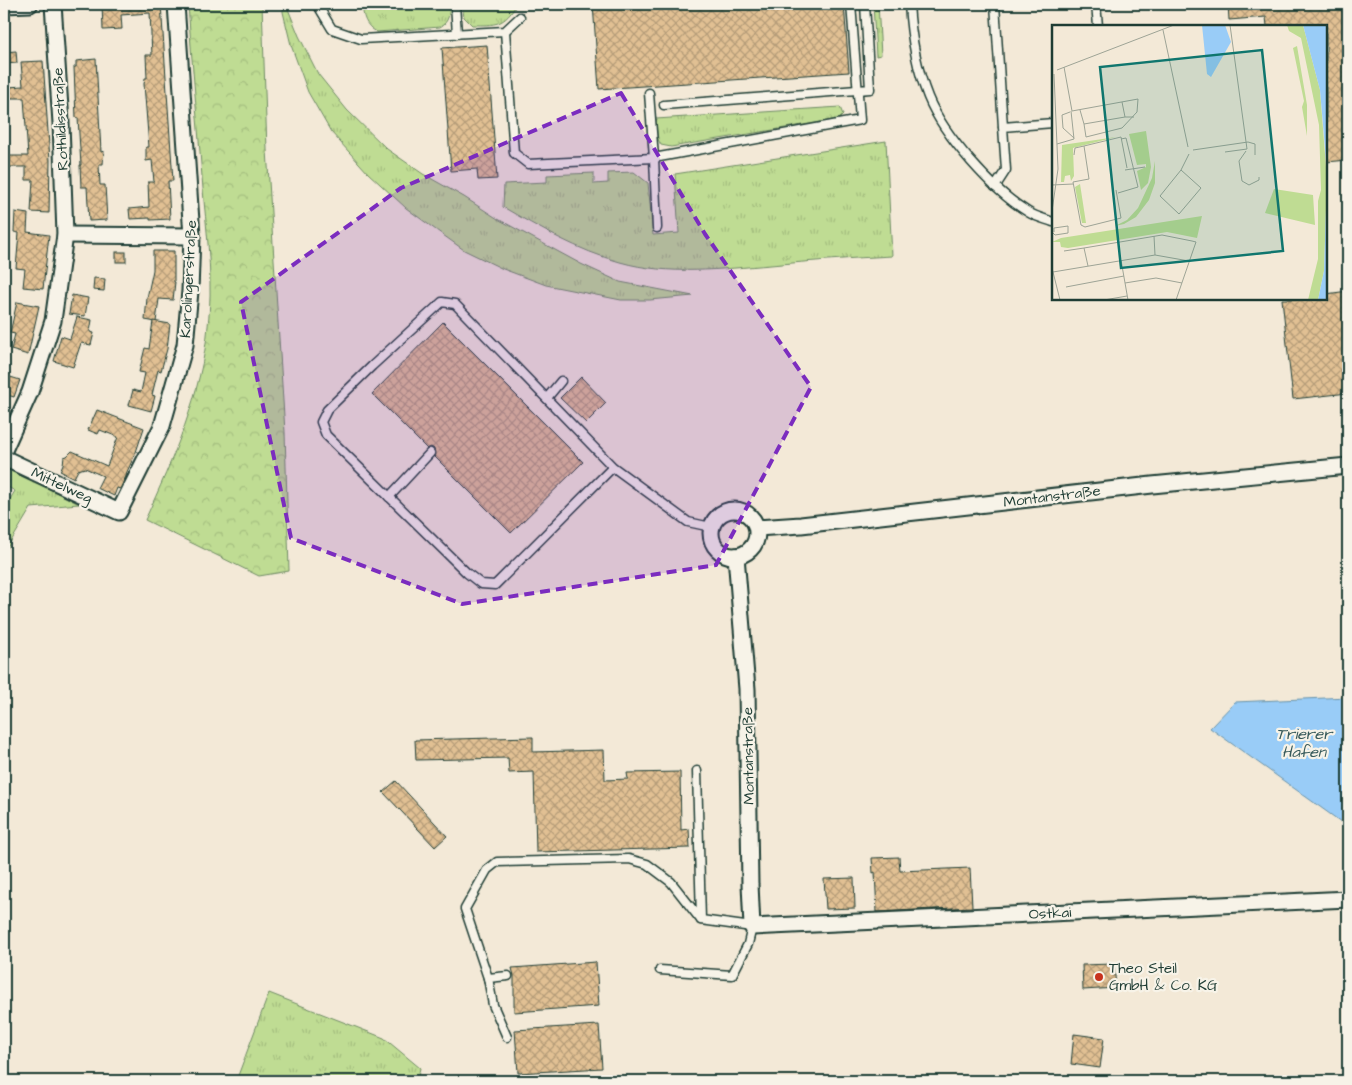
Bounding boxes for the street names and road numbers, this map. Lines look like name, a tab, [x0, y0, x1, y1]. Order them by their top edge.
street label: Rothildisstraße	[47, 67, 74, 171]
street label: Karolingerstraße	[175, 220, 203, 339]
street label: Mittelweg	[27, 462, 96, 510]
street label: Montanstraße	[1002, 480, 1102, 513]
street label: Montanstraße	[737, 707, 760, 805]
street label: Ostkai	[1028, 902, 1073, 925]

